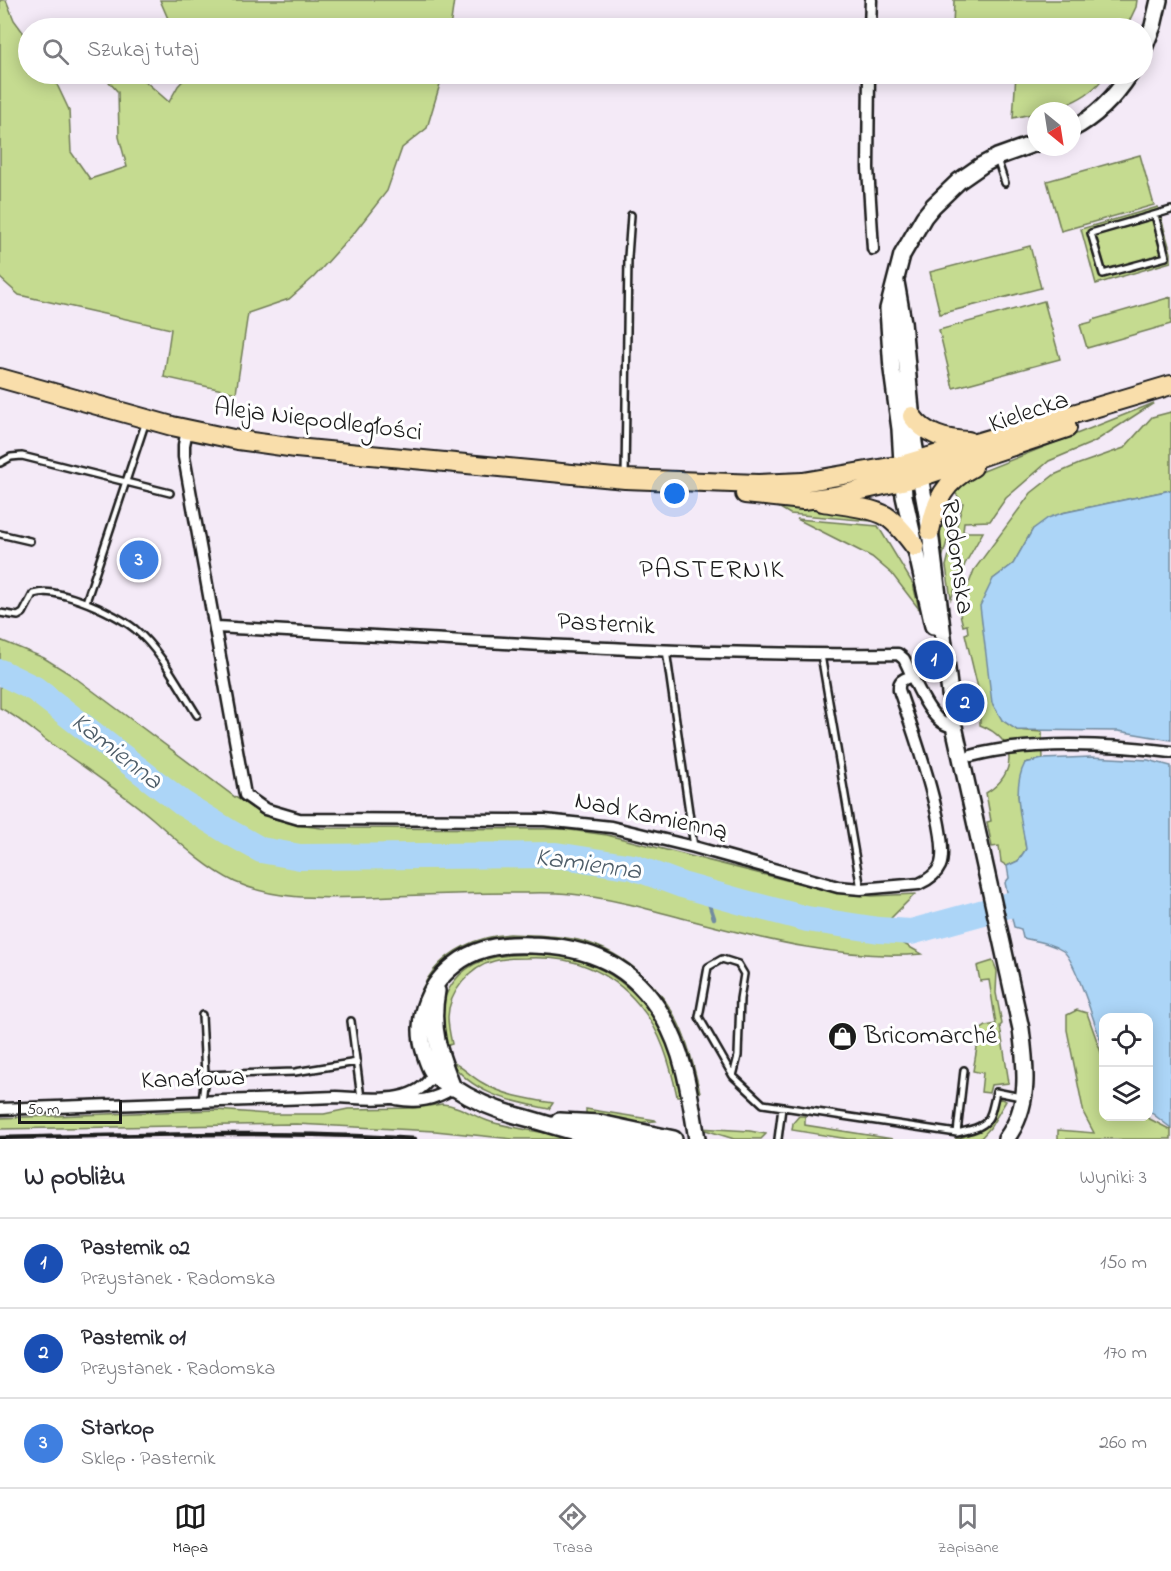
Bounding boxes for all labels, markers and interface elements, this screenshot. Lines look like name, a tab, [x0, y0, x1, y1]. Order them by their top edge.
search box	[18, 18, 1153, 84]
icon: search	[39, 35, 72, 68]
text: Szukaj tutaj	[87, 35, 198, 67]
north arrow	[1027, 102, 1081, 156]
street label: Kielecka	[984, 382, 1074, 444]
street label: Aleja Niepodległości	[212, 389, 424, 453]
your location	[660, 479, 689, 508]
street label: Radomska	[929, 497, 983, 617]
pin: 3	[120, 538, 158, 582]
district label: PASTERNIK	[639, 551, 785, 590]
street label: Pasternik	[556, 603, 657, 647]
pin: 1	[914, 638, 954, 682]
pin: 2	[946, 680, 984, 726]
water label: Kamienna	[62, 704, 170, 800]
street label: Nad Kamienną	[571, 782, 731, 852]
water label: Kamienna	[532, 838, 644, 892]
map controls	[1099, 1013, 1153, 1121]
button: locate	[1099, 1013, 1153, 1067]
place label: Bricomarché	[863, 1018, 997, 1056]
shop icon: Bricomarché	[827, 1021, 859, 1053]
street label: Kanałowa	[140, 1059, 246, 1101]
button: layers	[1099, 1067, 1153, 1121]
scale bar	[18, 1097, 122, 1124]
text: 50 m	[27, 1098, 59, 1122]
text: W pobliżu	[24, 1159, 125, 1197]
text: Wyniki: 3	[1080, 1164, 1147, 1193]
text: Pasternik 02	[81, 1233, 190, 1265]
text: 1	[40, 1249, 47, 1278]
text: 150 m	[1100, 1249, 1147, 1278]
text: Przystanek · Radomska	[81, 1265, 275, 1294]
text: Pasternik 01	[81, 1323, 186, 1355]
text: 2	[39, 1339, 48, 1368]
text: 170 m	[1103, 1339, 1147, 1368]
text: Przystanek · Radomska	[81, 1355, 275, 1384]
text: Starkop	[81, 1413, 154, 1445]
text: 3	[39, 1429, 48, 1458]
text: 260 m	[1099, 1429, 1147, 1458]
text: Sklep · Pasternik	[81, 1445, 216, 1474]
tab: Mapa	[172, 1500, 208, 1560]
tab: Trasa	[553, 1500, 593, 1560]
tab: Zapisane	[937, 1500, 999, 1560]

